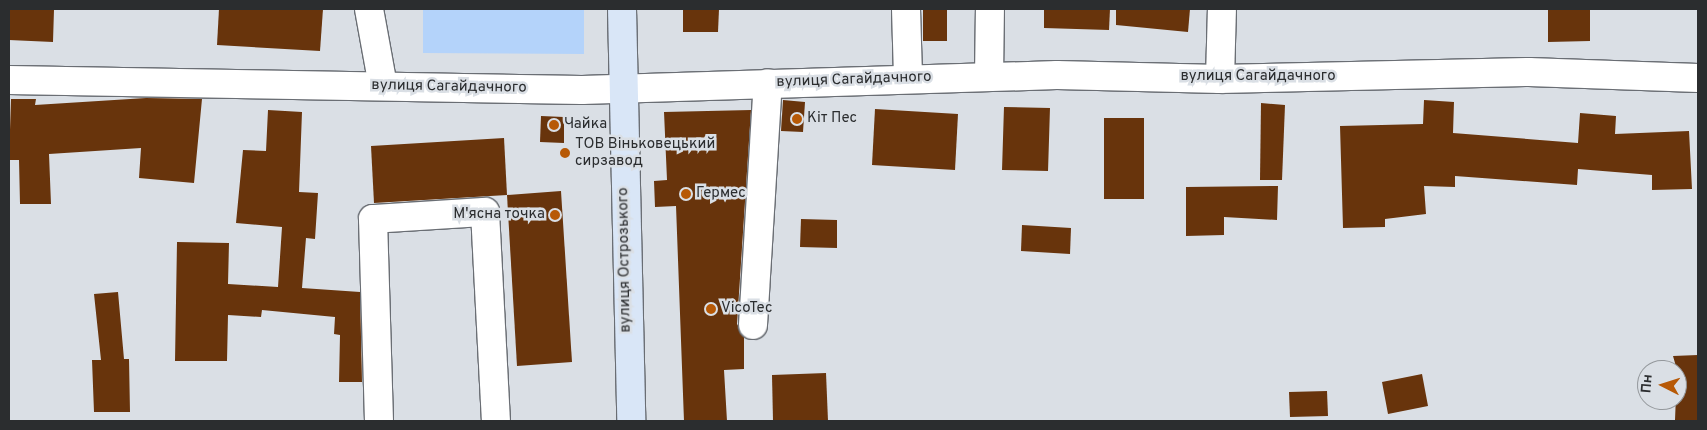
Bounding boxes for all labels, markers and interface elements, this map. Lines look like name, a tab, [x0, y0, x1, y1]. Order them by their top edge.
street label: вулиця Сагайдачного	[776, 68, 932, 92]
street label: вулиця Сагайдачного	[1180, 68, 1336, 86]
street label: вулиця Сагайдачного	[371, 77, 527, 97]
place label: Кіт Пес	[807, 110, 857, 128]
marker: Кіт Пес	[791, 113, 803, 125]
place label: Чайка	[564, 116, 607, 134]
marker: Чайка	[548, 119, 560, 131]
place label: ТОВ Віньковецький сирзавод	[575, 135, 715, 170]
marker: ТОВ Віньковецький сирзавод	[559, 147, 571, 159]
place label: Гермес	[696, 185, 746, 203]
street label: вулиця Острозького	[615, 187, 635, 333]
marker: Гермес	[680, 188, 692, 200]
place label: М'ясна точка	[453, 206, 545, 224]
marker: М'ясна точка	[549, 209, 561, 221]
place label: VicoTec	[721, 300, 772, 318]
marker: VicoTec	[705, 303, 717, 315]
north arrow	[1637, 360, 1687, 410]
text: Пн	[1638, 374, 1657, 394]

